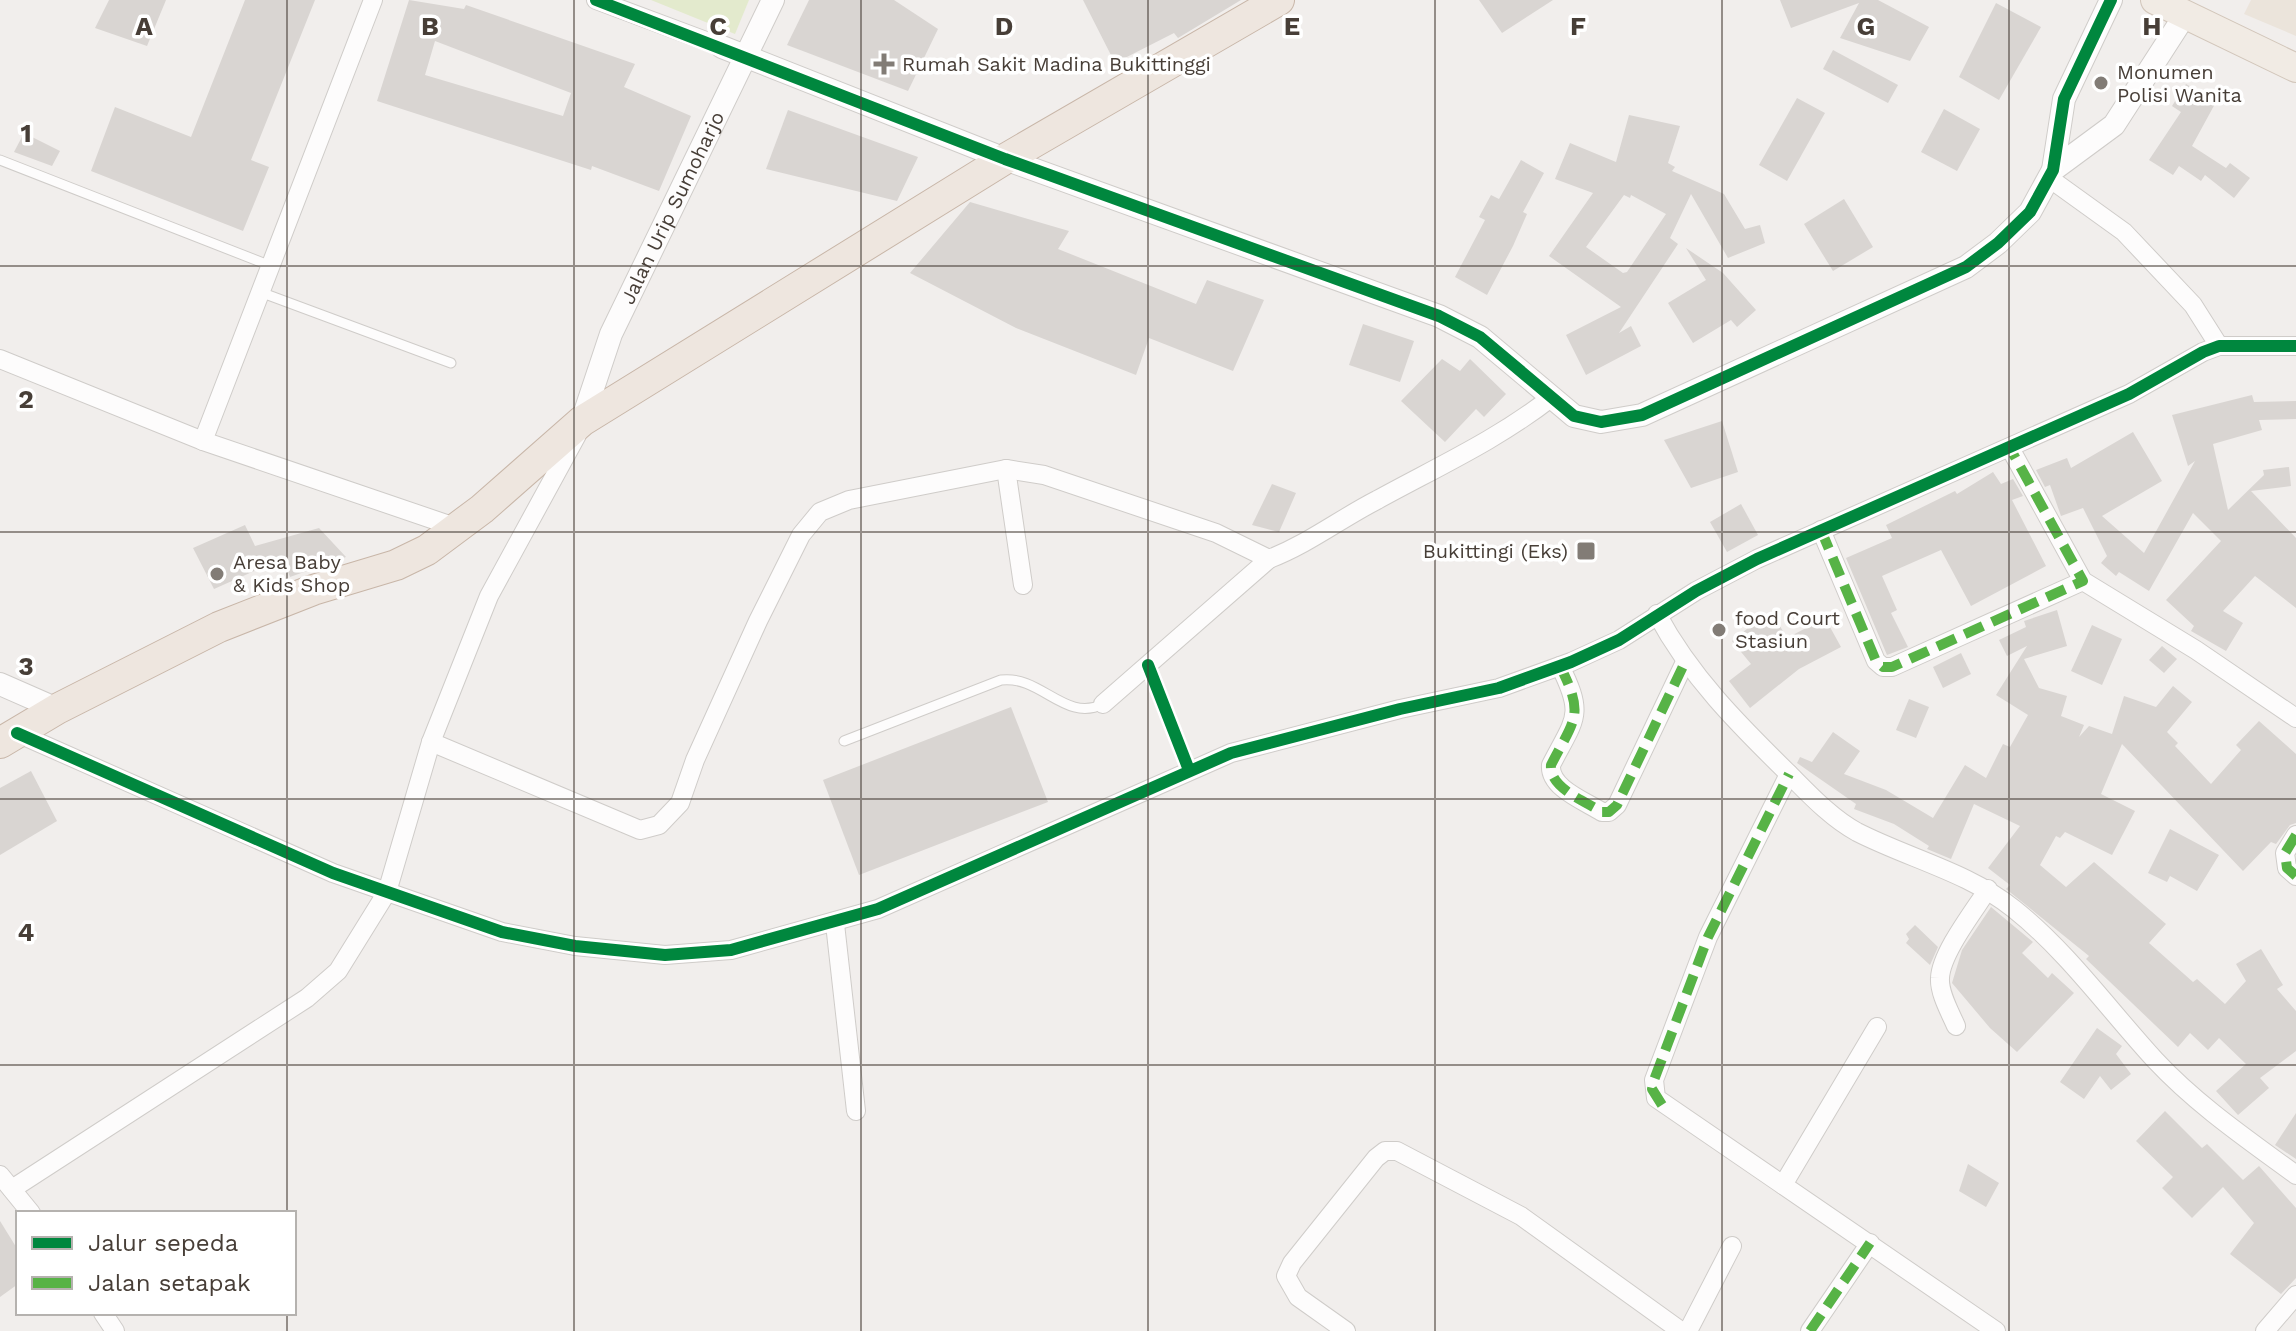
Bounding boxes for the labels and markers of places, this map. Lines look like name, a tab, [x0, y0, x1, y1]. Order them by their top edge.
place label: Rumah Sakit Madina Bukittinggi	[902, 52, 1211, 76]
marker: Rumah Sakit Madina Bukittinggi	[873, 53, 895, 75]
place label: Monumen Polisi Wanita	[2117, 60, 2242, 107]
marker: Monumen Polisi Wanita	[2092, 74, 2110, 92]
place label: Bukittingi (Eks)	[1423, 539, 1568, 563]
marker: Bukittingi (Eks)	[1575, 540, 1597, 562]
place label: Aresa Baby & Kids Shop	[233, 550, 350, 597]
marker: Aresa Baby & Kids Shop	[208, 565, 226, 583]
place label: food Court Stasiun	[1735, 606, 1841, 653]
marker: food Court Stasiun	[1710, 621, 1728, 639]

